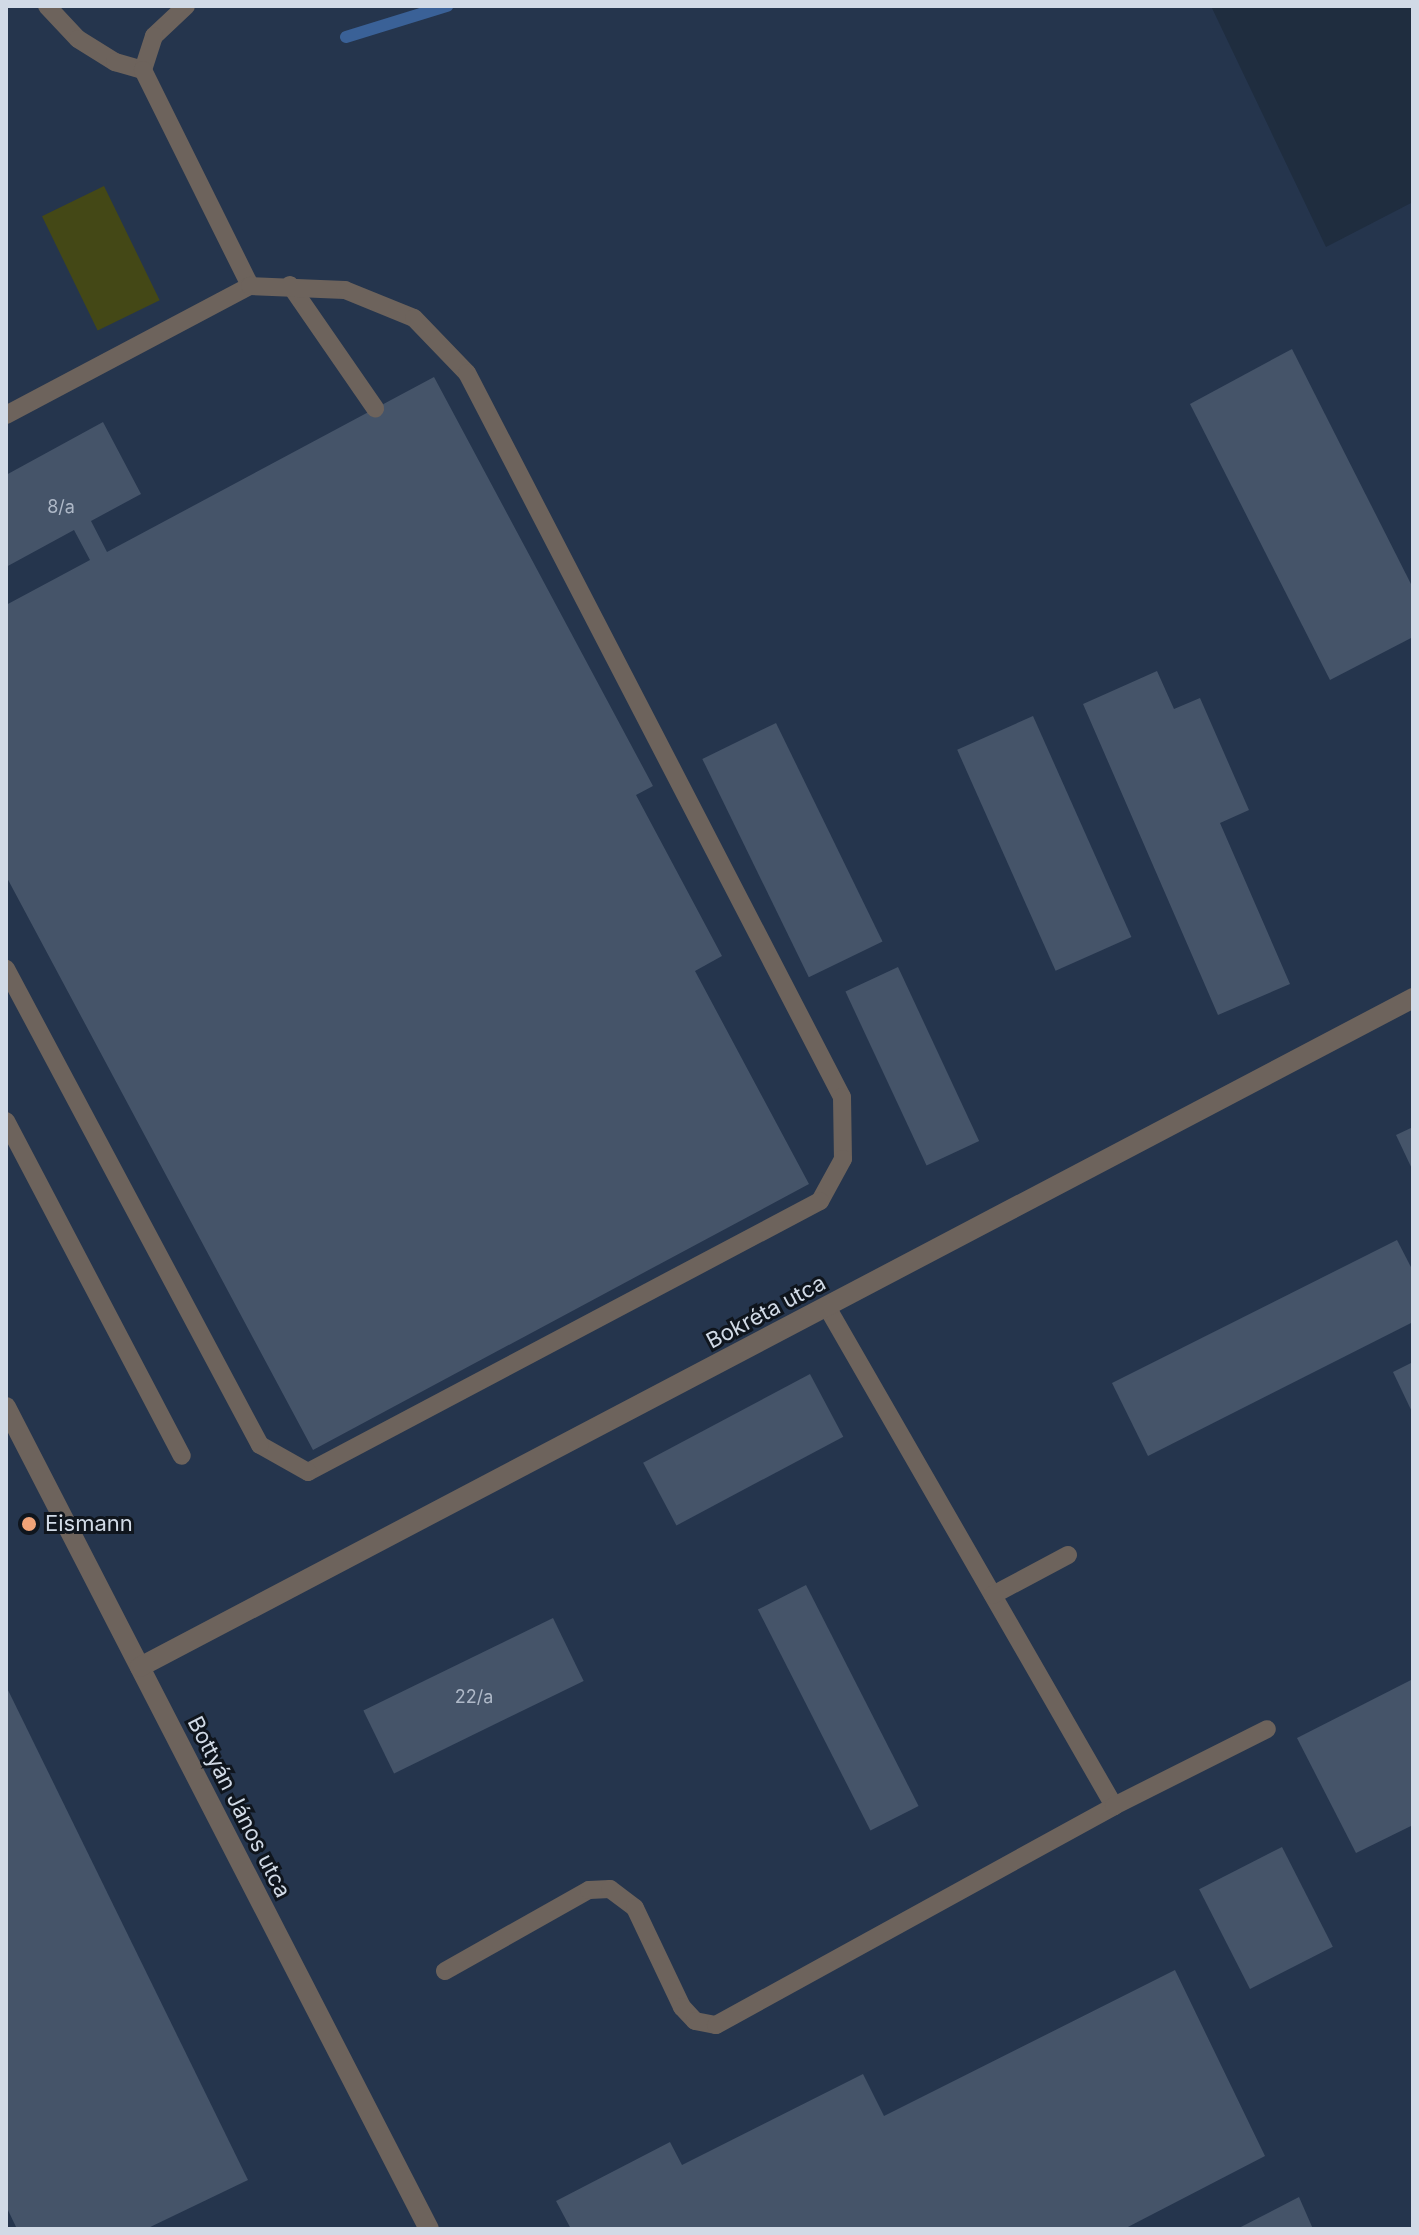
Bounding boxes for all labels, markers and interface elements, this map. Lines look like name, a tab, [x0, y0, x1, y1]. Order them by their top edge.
house number: 8/a	[47, 496, 75, 518]
street label: Bokréta utca	[702, 1270, 830, 1354]
place label: Eismann	[45, 1511, 133, 1537]
marker: Eismann	[20, 1515, 38, 1533]
house number: 22/a	[455, 1686, 493, 1708]
street label: Bottyán János utca	[182, 1712, 296, 1902]

